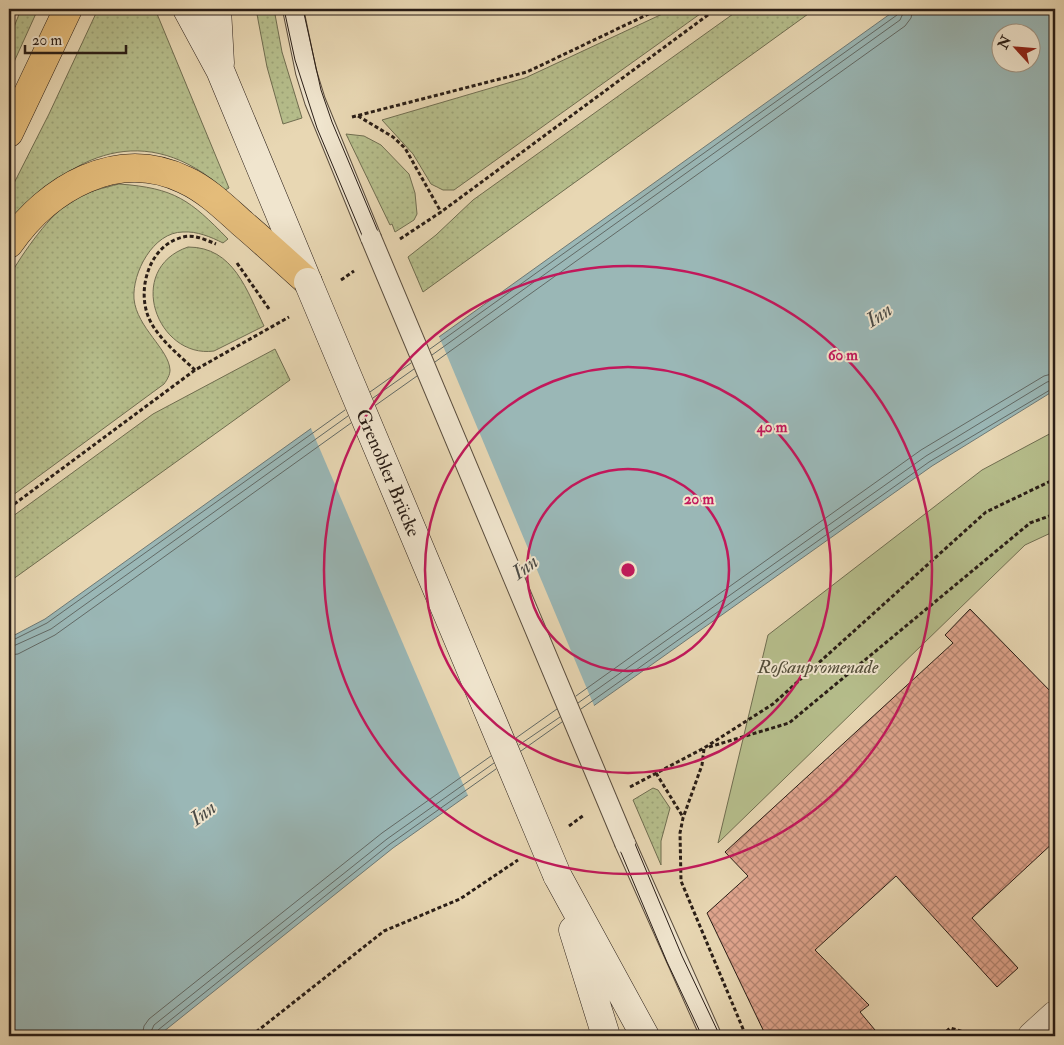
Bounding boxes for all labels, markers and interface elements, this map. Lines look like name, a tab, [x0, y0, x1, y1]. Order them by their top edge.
scale bar	[25, 22, 126, 54]
north arrow	[992, 22, 1042, 72]
text: 20 m	[32, 31, 62, 50]
text: N	[994, 33, 1015, 53]
water label: Inn	[860, 297, 897, 333]
text: 60 m	[828, 346, 858, 365]
street label: Grenobler Brücke	[350, 405, 426, 541]
text: 40 m	[756, 418, 788, 437]
text: 20 m	[684, 490, 714, 509]
water label: Inn	[506, 549, 543, 586]
centre of rings	[619, 561, 637, 579]
park label: Roßaupromenade	[757, 655, 879, 679]
water label: Inn	[184, 795, 221, 832]

